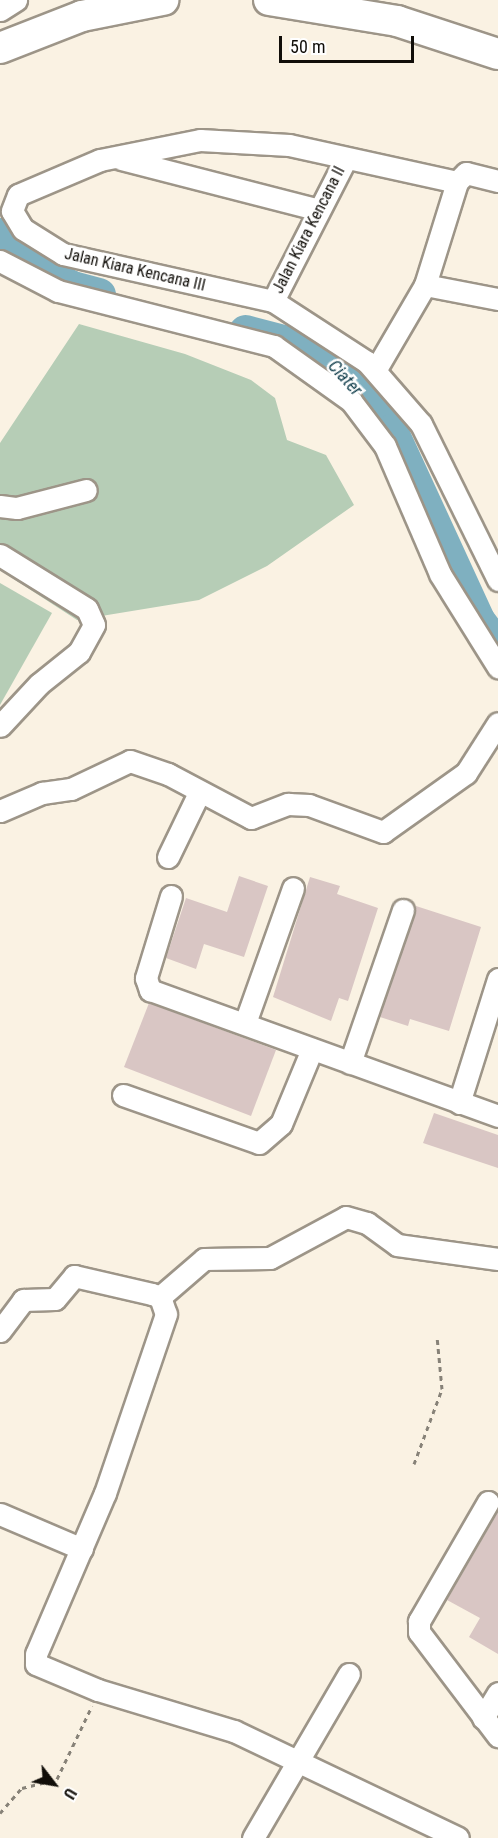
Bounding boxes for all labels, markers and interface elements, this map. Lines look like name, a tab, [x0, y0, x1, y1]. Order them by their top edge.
scale bar	[282, 24, 417, 62]
text: 50 m	[290, 36, 325, 57]
street label: Jalan Kiara Kencana II	[269, 163, 349, 297]
street label: Jalan Kiara Kencana III	[63, 244, 207, 296]
water label: Ciater	[323, 356, 367, 400]
north arrow	[24, 1754, 84, 1814]
text: U	[59, 1785, 80, 1802]

